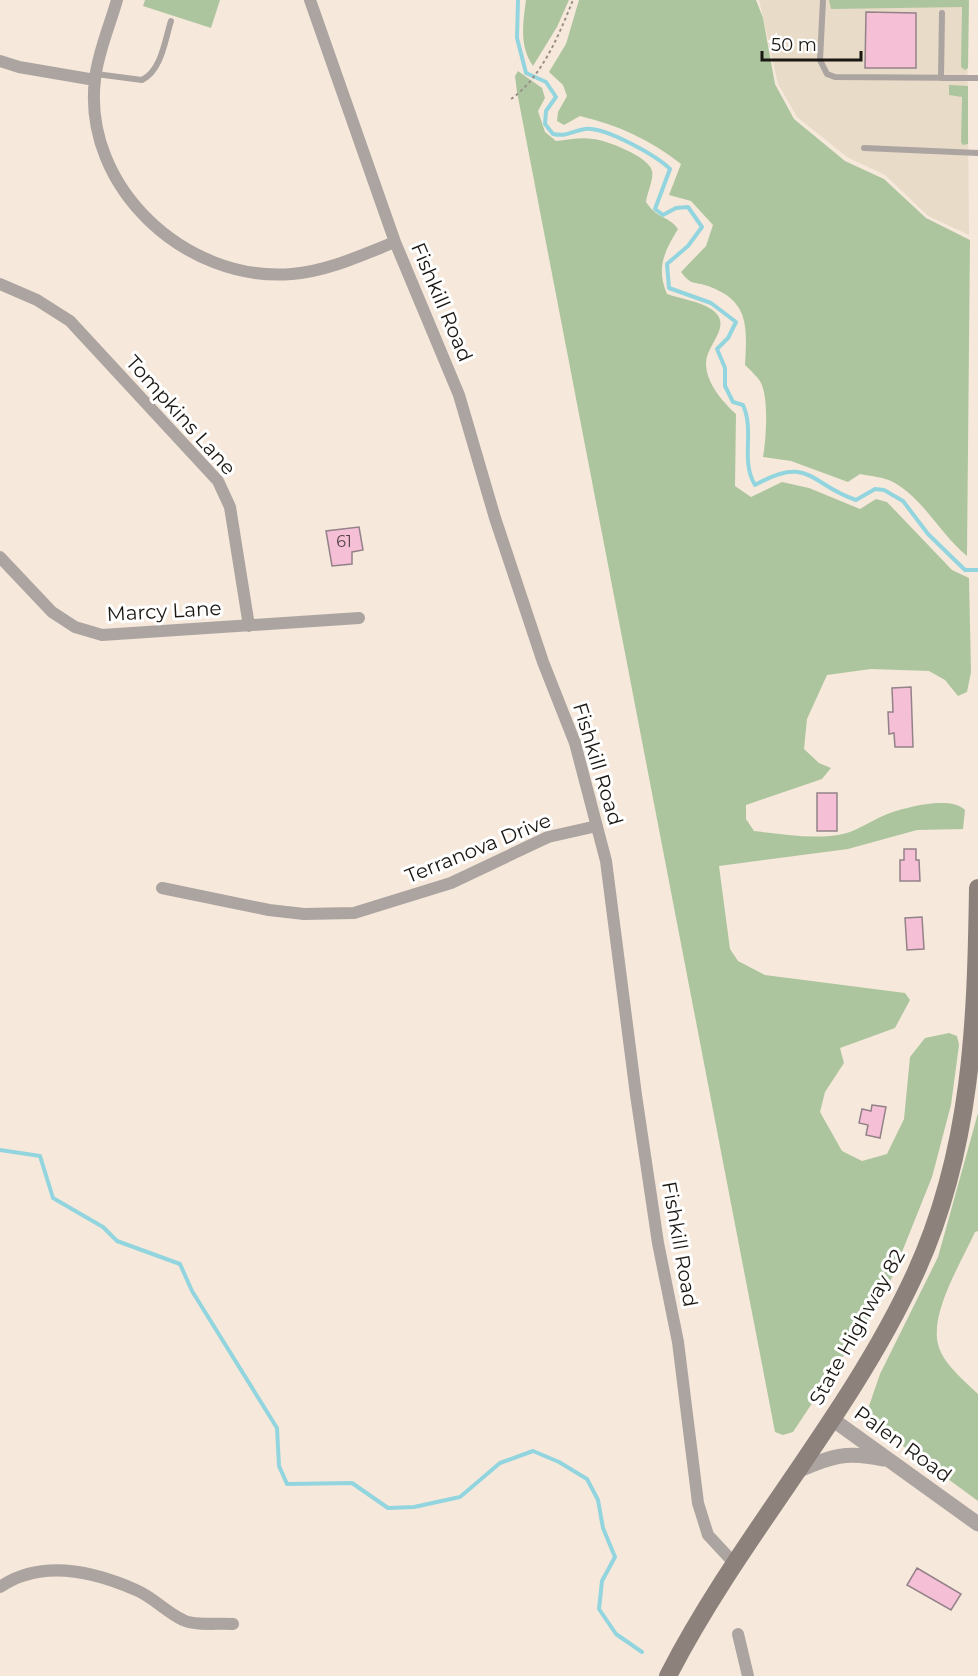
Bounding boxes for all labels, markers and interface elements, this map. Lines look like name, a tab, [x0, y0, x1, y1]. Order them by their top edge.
scale bar	[762, 24, 861, 62]
text: 50 m	[771, 34, 817, 56]
street label: Fishkill Road	[406, 239, 478, 365]
street label: Tompkins Lane	[121, 350, 241, 480]
house number: 61	[336, 532, 352, 551]
street label: Marcy Lane	[106, 596, 222, 626]
street label: Fishkill Road	[568, 700, 628, 828]
street label: Terranova Drive	[402, 808, 554, 888]
street label: Fishkill Road	[657, 1179, 703, 1309]
street label: State Highway 82	[804, 1245, 910, 1409]
street label: Palen Road	[850, 1401, 956, 1487]

